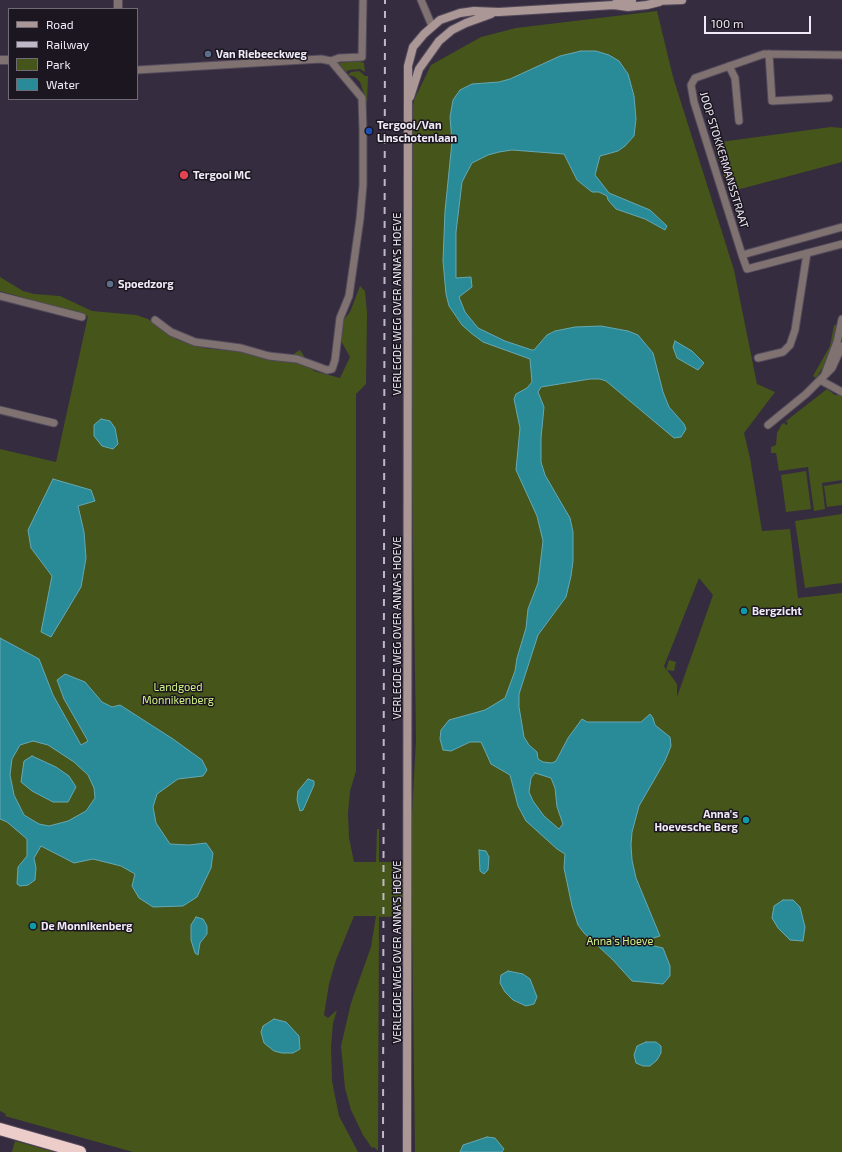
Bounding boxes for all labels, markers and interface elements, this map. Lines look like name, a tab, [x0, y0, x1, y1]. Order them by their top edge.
legend	[8, 8, 138, 100]
scale bar	[706, 8, 813, 34]
text: 100 m	[711, 16, 743, 30]
text: Road	[46, 17, 74, 31]
text: Railway	[46, 37, 89, 51]
place label: Van Riebeeckweg	[216, 47, 307, 61]
marker: Van Riebeeckweg	[203, 49, 213, 59]
text: Park	[46, 57, 71, 71]
text: Water	[46, 77, 80, 91]
street label: JOOP STOKKERMANSSTRAAT	[697, 90, 751, 230]
place label: Tergooi/Van Linschotenlaan	[377, 118, 457, 144]
marker: Tergooi/Van Linschotenlaan	[364, 126, 374, 136]
place label: Tergooi MC	[193, 168, 251, 182]
marker: Tergooi MC	[178, 169, 190, 181]
street label: VERLEGDE WEG OVER ANNA'S HOEVE	[390, 213, 404, 395]
place label: Spoedzorg	[118, 277, 174, 291]
marker: Spoedzorg	[105, 279, 115, 289]
street label: VERLEGDE WEG OVER ANNA'S HOEVE	[390, 537, 404, 719]
place label: Bergzicht	[752, 604, 802, 618]
marker: Bergzicht	[739, 606, 749, 616]
park label: Landgoed Monnikenberg	[142, 680, 214, 706]
place label: Anna's Hoevesche Berg	[654, 807, 738, 833]
marker: Anna's Hoevesche Berg	[741, 815, 751, 825]
street label: VERLEGDE WEG OVER ANNA'S HOEVE	[390, 861, 404, 1043]
place label: De Monnikenberg	[41, 919, 132, 933]
marker: De Monnikenberg	[28, 921, 38, 931]
park label: Anna's Hoeve	[586, 934, 654, 948]

